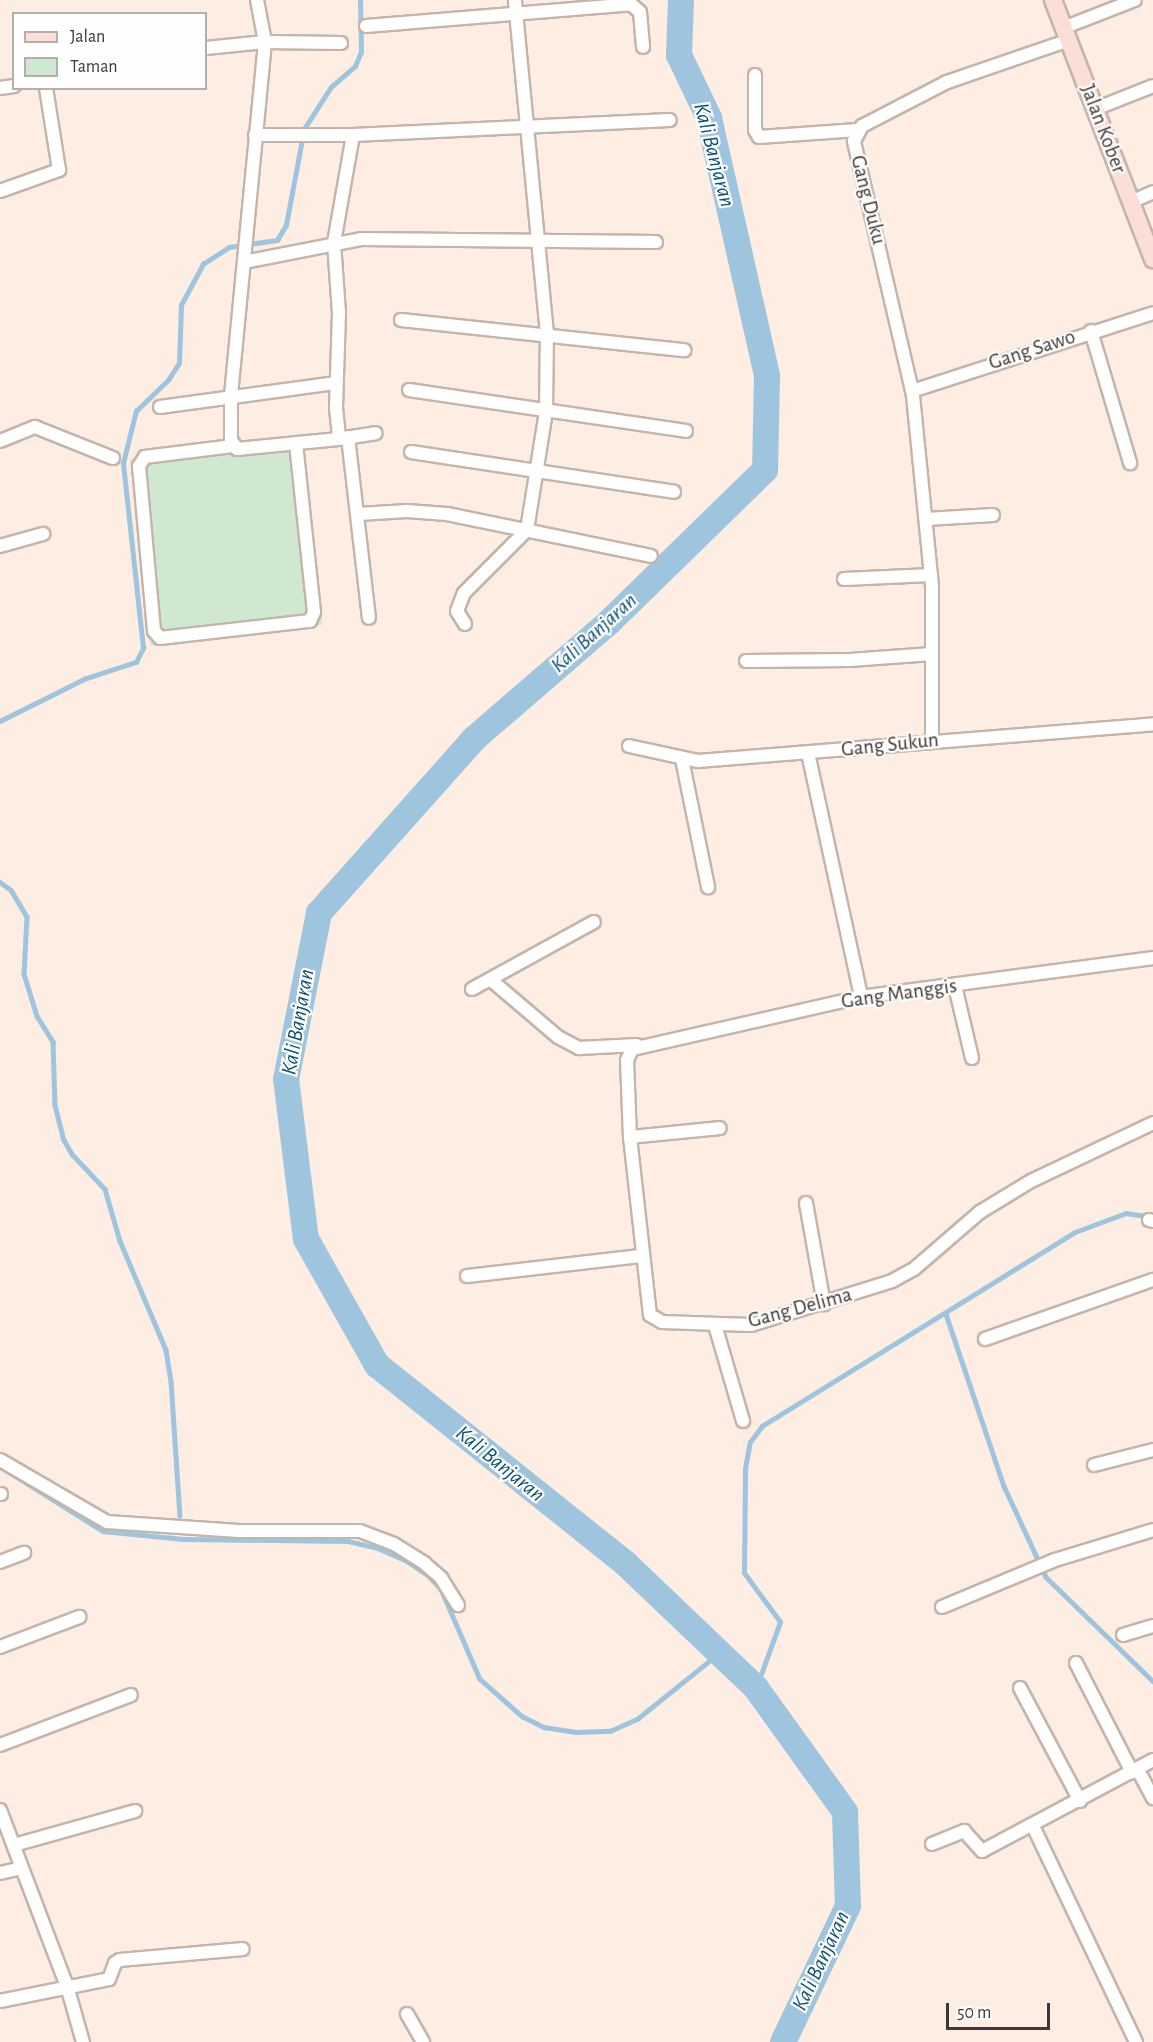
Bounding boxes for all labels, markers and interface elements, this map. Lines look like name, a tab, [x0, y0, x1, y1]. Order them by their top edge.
legend	[12, 12, 207, 90]
text: Jalan	[70, 28, 105, 46]
text: Taman	[70, 58, 118, 76]
street label: Jalan Kober	[1075, 81, 1131, 177]
water label: Kali Banjaran	[687, 100, 741, 210]
street label: Gang Duku	[845, 153, 891, 247]
street label: Gang Sawo	[986, 324, 1078, 376]
water label: Kali Banjaran	[545, 587, 643, 679]
street label: Gang Sukun	[840, 727, 940, 763]
water label: Kali Banjaran	[276, 967, 320, 1077]
street label: Gang Manggis	[840, 973, 958, 1015]
street label: Gang Delima	[745, 1282, 855, 1334]
water label: Kali Banjaran	[450, 1420, 550, 1508]
water label: Kali Banjaran	[786, 1907, 856, 2015]
scale bar	[949, 1991, 1052, 2029]
text: 50 m	[957, 2004, 991, 2022]

